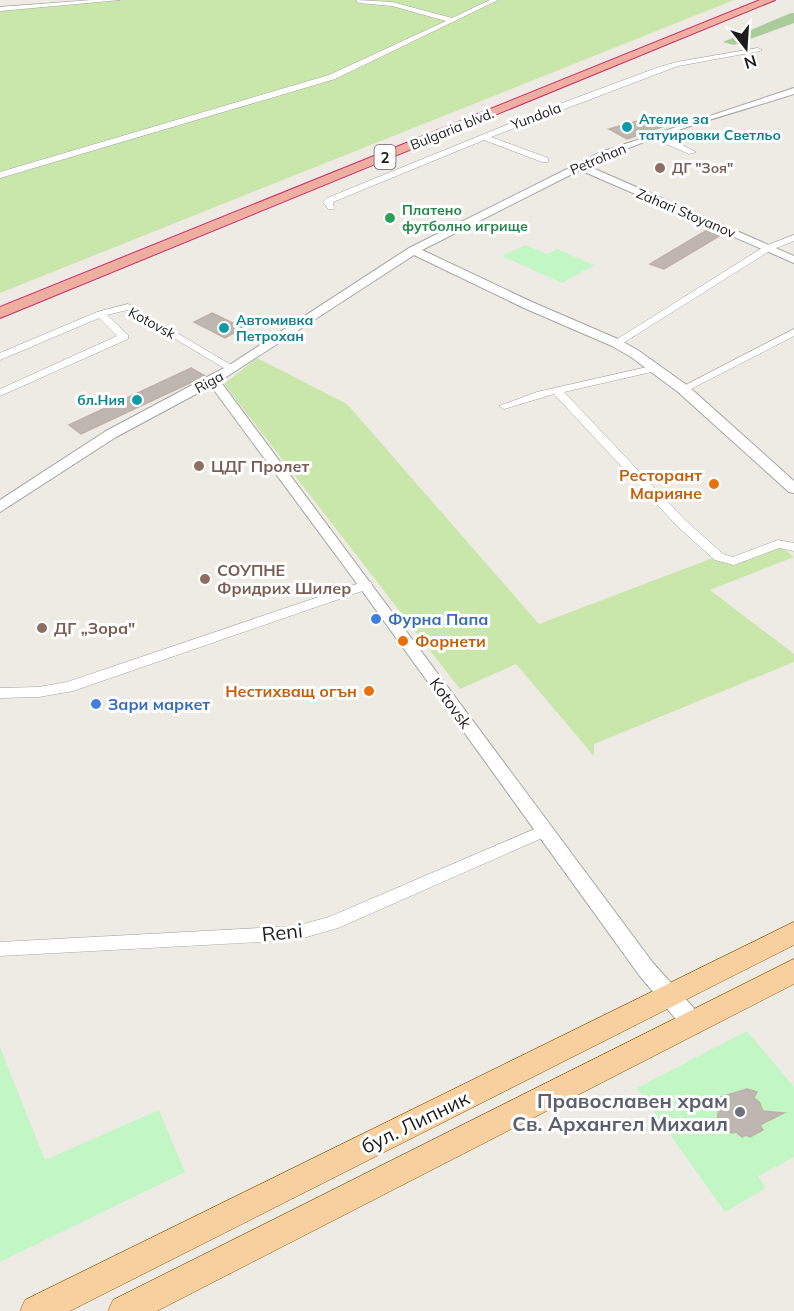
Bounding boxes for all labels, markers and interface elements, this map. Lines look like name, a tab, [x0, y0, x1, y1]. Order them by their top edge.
north arrow	[716, 18, 776, 78]
text: N	[742, 51, 759, 74]
street label: Yundola	[508, 98, 563, 134]
street label: Bulgaria blvd.	[407, 104, 497, 154]
place label: Ателие за татуировки Светльо	[639, 110, 781, 144]
marker: Ателие за татуировки Светльо	[620, 120, 634, 134]
street label: Petrohan	[567, 139, 629, 179]
road number: 2	[374, 145, 396, 169]
place label: ДГ "Зоя"	[672, 159, 733, 177]
marker: ДГ "Зоя"	[653, 161, 667, 175]
street label: Zahari Stoyanov	[634, 184, 739, 242]
place label: Платено футболно игрище	[402, 201, 528, 235]
marker: Платено футболно игрище	[383, 211, 397, 225]
street label: Kotovsk	[125, 303, 179, 343]
place label: Автомивка Петрохан	[236, 311, 313, 345]
marker: Автомивка Петрохан	[217, 321, 231, 335]
street label: Riga	[192, 367, 226, 397]
place label: бл.Ния	[77, 391, 125, 409]
marker: бл.Ния	[130, 393, 144, 407]
place label: ЦДГ Пролет	[211, 456, 310, 476]
marker: ЦДГ Пролет	[192, 459, 206, 473]
place label: Ресторант Марияне	[619, 465, 702, 503]
marker: Ресторант Марияне	[707, 477, 721, 491]
place label: СОУПНЕ Фридрих Шилер	[217, 560, 351, 598]
marker: СОУПНЕ Фридрих Шилер	[198, 572, 212, 586]
place label: Фурна Папа	[388, 609, 488, 629]
marker: Фурна Папа	[369, 612, 383, 626]
place label: ДГ „Зора"	[54, 618, 135, 638]
marker: ДГ „Зора"	[35, 621, 49, 635]
place label: Форнети	[415, 631, 486, 651]
marker: Форнети	[396, 634, 410, 648]
street label: Kotovsk	[426, 674, 477, 733]
place label: Нестихващ огън	[225, 681, 357, 701]
marker: Нестихващ огън	[362, 684, 376, 698]
place label: Зари маркет	[108, 694, 210, 714]
marker: Зари маркет	[89, 697, 103, 711]
street label: Reni	[260, 917, 304, 947]
street label: бул. Липник	[357, 1085, 473, 1159]
place label: Православен храм Св. Архангел Михаил	[512, 1088, 728, 1136]
marker: Православен храм Св. Архангел Михаил	[733, 1105, 747, 1119]

